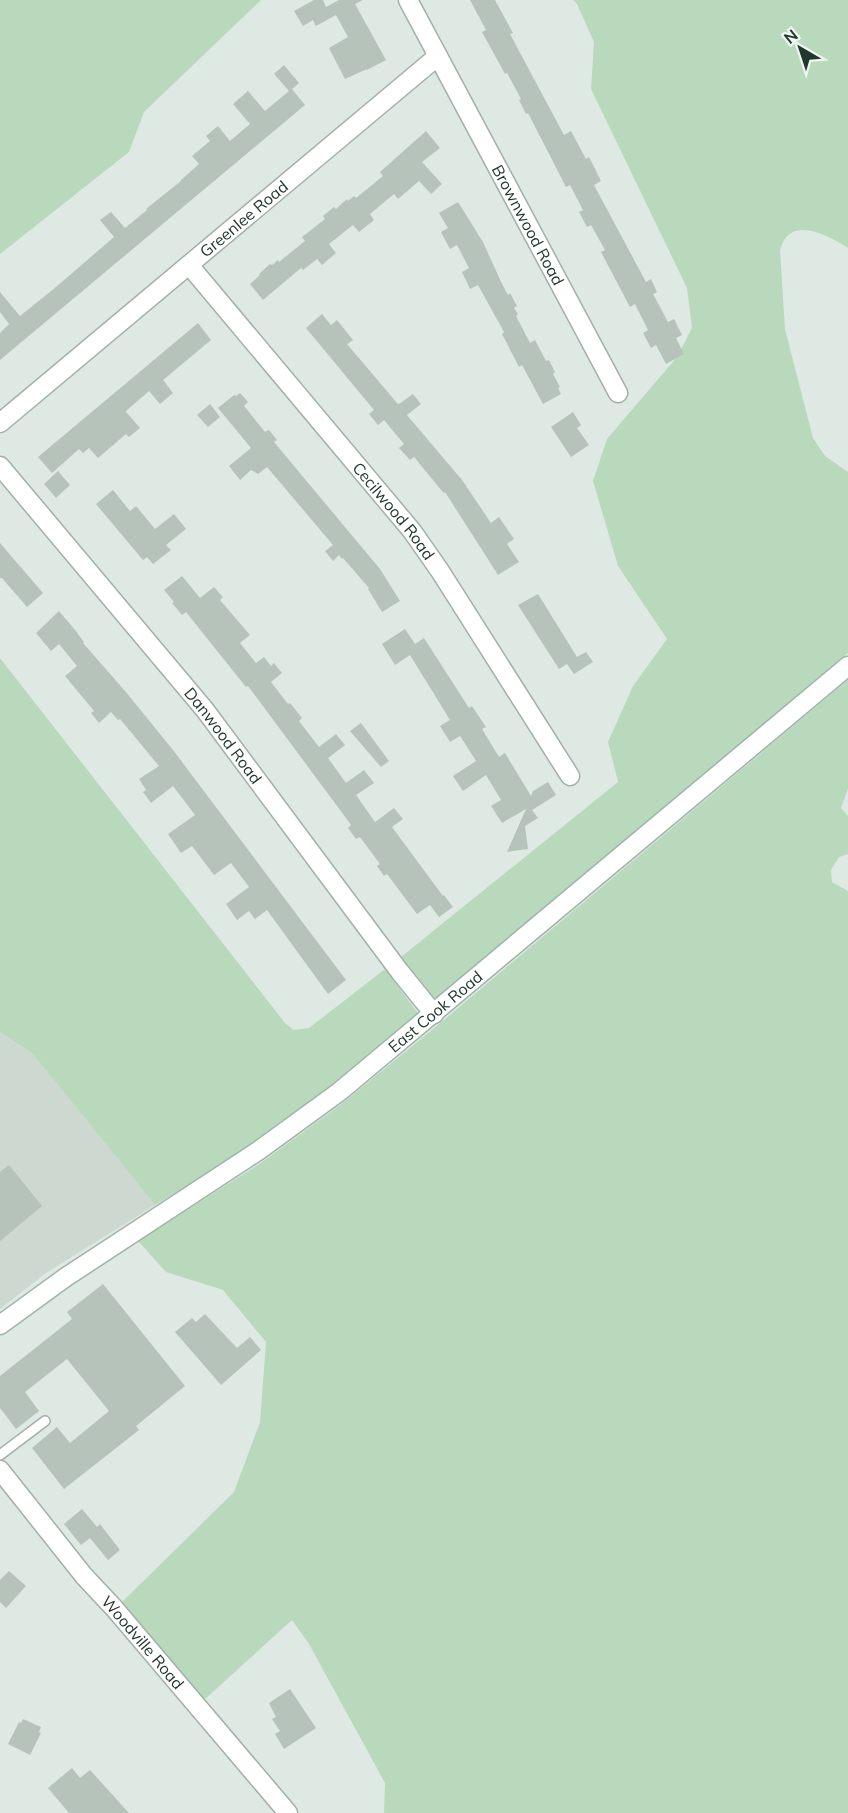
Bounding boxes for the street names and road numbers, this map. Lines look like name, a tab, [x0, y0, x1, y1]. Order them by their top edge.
street label: Brownwood Road	[488, 161, 569, 289]
street label: Greenlee Road	[196, 176, 292, 261]
street label: Cecilwood Road	[348, 458, 439, 564]
street label: Danwood Road	[180, 683, 266, 788]
street label: East Cook Road	[384, 966, 487, 1057]
street label: Woodville Road	[97, 1591, 188, 1693]

